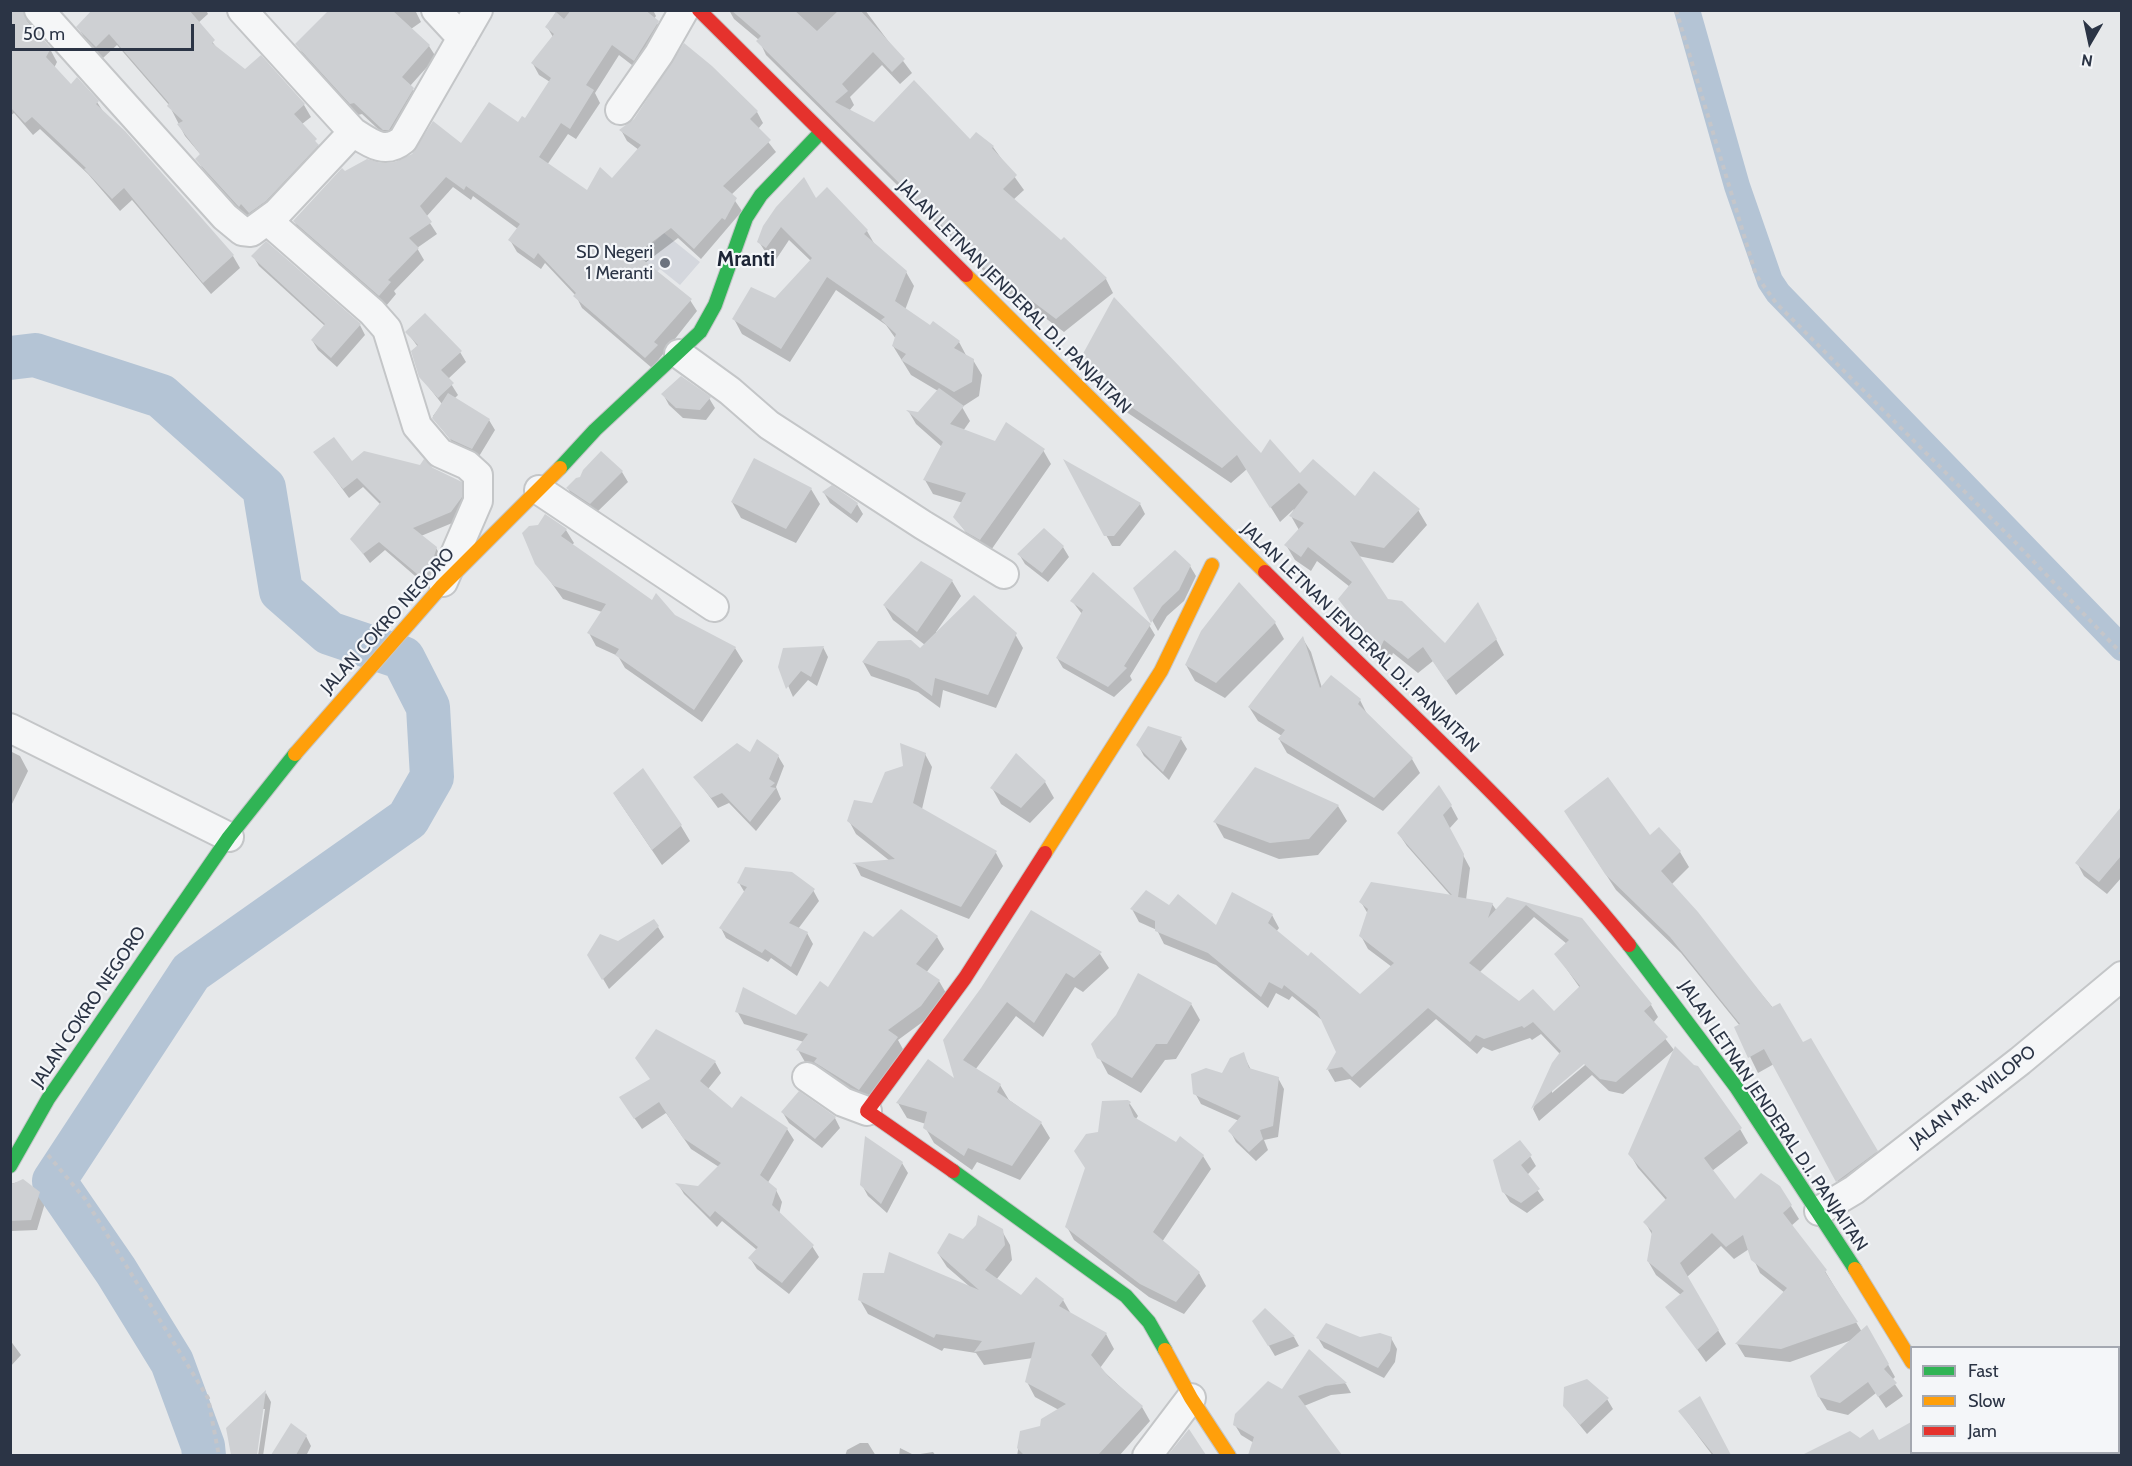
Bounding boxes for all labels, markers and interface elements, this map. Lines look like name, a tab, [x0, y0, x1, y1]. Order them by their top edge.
scale bar	[15, 12, 196, 50]
north arrow	[2060, 12, 2120, 72]
text: 50 m	[23, 23, 65, 45]
text: N	[2080, 50, 2094, 71]
street label: JALAN LETNAN JENDERAL D.I. PANJAITAN	[893, 176, 1135, 418]
place label: SD Negeri 1 Meranti	[576, 242, 653, 284]
district label: Mranti	[717, 247, 775, 273]
marker: SD Negeri 1 Meranti	[658, 256, 672, 270]
street label: JALAN LETNAN JENDERAL D.I. PANJAITAN	[1237, 518, 1483, 758]
street label: JALAN COKRO NEGORO	[317, 543, 459, 699]
street label: JALAN COKRO NEGORO	[27, 923, 151, 1091]
street label: JALAN LETNAN JENDERAL D.I. PANJAITAN	[1674, 977, 1872, 1255]
street label: JALAN MR. WILOPO	[1906, 1041, 2040, 1153]
legend	[1910, 1346, 2120, 1454]
text: Fast	[1968, 1360, 1999, 1382]
text: Slow	[1968, 1390, 2005, 1412]
text: Jam	[1968, 1420, 1997, 1442]

